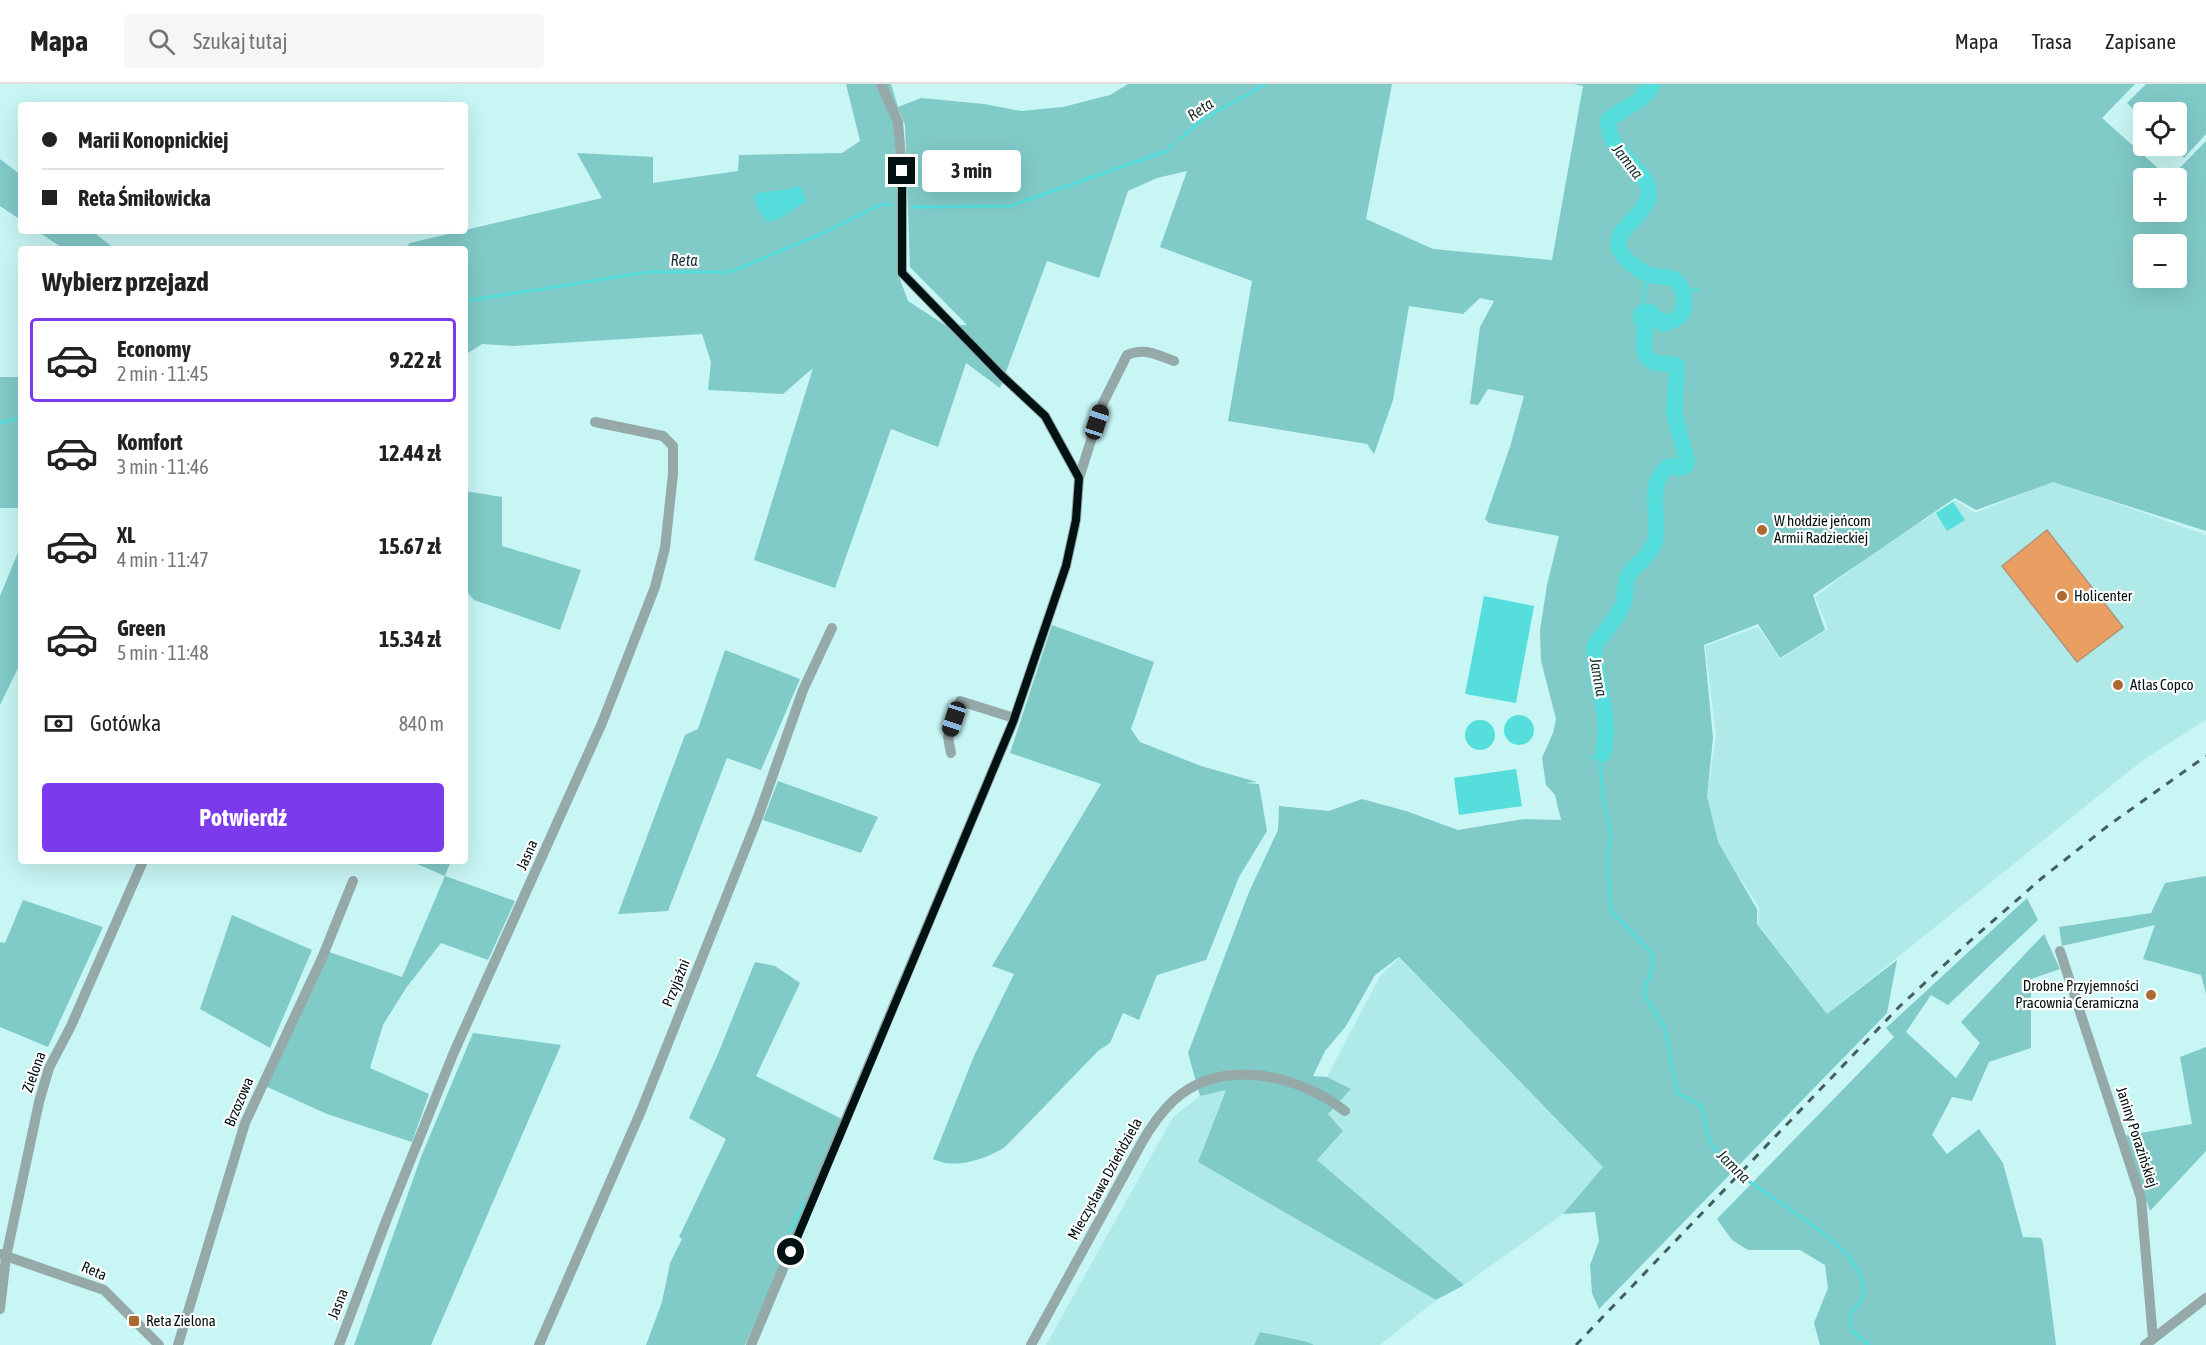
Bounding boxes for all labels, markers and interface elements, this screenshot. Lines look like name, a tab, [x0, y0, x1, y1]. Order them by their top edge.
search box	[124, 14, 544, 68]
text: Mapa	[30, 25, 88, 57]
icon: search	[145, 25, 178, 58]
text: Szukaj tutaj	[193, 28, 287, 54]
text: Mapa	[1955, 29, 1998, 53]
text: Trasa	[2031, 29, 2072, 53]
text: Zapisane	[2105, 29, 2176, 53]
water label: Reta	[1184, 94, 1217, 124]
map controls	[2133, 102, 2187, 288]
button: locate	[2133, 102, 2187, 156]
text: Marii Konopnickiej	[78, 127, 228, 153]
water label: Jamna	[1608, 139, 1648, 182]
callout: 3 min	[923, 150, 1022, 192]
route end	[888, 157, 915, 184]
text: 3 min	[951, 159, 992, 182]
button: +	[2133, 168, 2187, 222]
text: Reta Śmiłowicka	[78, 185, 211, 211]
button: −	[2133, 234, 2187, 288]
water label: Reta	[670, 251, 698, 269]
text: Wybierz przejazd	[42, 266, 209, 297]
icon: car	[45, 333, 99, 387]
text: Economy	[117, 336, 191, 362]
text: 9.22 zł	[389, 347, 441, 373]
text: 2 min · 11:45	[117, 362, 209, 385]
car	[1083, 402, 1111, 442]
icon: car	[45, 426, 99, 480]
text: Komfort	[117, 429, 183, 455]
text: 12.44 zł	[379, 440, 441, 466]
text: 3 min · 11:46	[117, 455, 209, 478]
place label: W hołdzie jeńcom Armii Radzieckiej	[1774, 512, 1871, 546]
icon: car	[45, 519, 99, 573]
text: XL	[117, 522, 135, 548]
marker: W hołdzie jeńcom Armii Radzieckiej	[1755, 523, 1769, 537]
text: 15.67 zł	[379, 533, 441, 559]
text: 4 min · 11:47	[117, 548, 209, 571]
place label: Holicenter	[2074, 587, 2133, 604]
marker: Holicenter	[2055, 589, 2069, 603]
icon: car	[45, 612, 99, 666]
text: Green	[117, 615, 166, 641]
text: 15.34 zł	[379, 626, 441, 652]
text: 5 min · 11:48	[117, 641, 209, 664]
water label: Jamna	[1587, 655, 1611, 698]
place label: Atlas Copco	[2130, 676, 2193, 693]
marker: Atlas Copco	[2111, 678, 2125, 692]
car	[940, 699, 968, 739]
icon: cash	[42, 707, 75, 740]
text: Gotówka	[90, 710, 161, 736]
text: 840 m	[399, 712, 444, 735]
button: Potwierdź	[42, 783, 444, 852]
street label: Jasna	[512, 837, 541, 873]
street label: Przyjaźni	[658, 956, 693, 1009]
place label: Drobne Przyjemności Pracownia Ceramiczna	[2015, 977, 2139, 1011]
marker: Drobne Przyjemności Pracownia Ceramiczna	[2144, 988, 2158, 1002]
street label: Zielona	[18, 1049, 49, 1095]
street label: Brzozowa	[221, 1075, 256, 1129]
street label: Janiny Porazińskiej	[2113, 1084, 2162, 1189]
street label: Mieczysława Dzieńdziela	[1064, 1115, 1145, 1243]
water label: Jamna	[1713, 1145, 1755, 1187]
route start	[777, 1238, 804, 1265]
street label: Reta	[79, 1258, 109, 1283]
street label: Jasna	[324, 1286, 351, 1321]
place label: Reta Zielona	[146, 1312, 216, 1329]
marker: Reta Zielona	[127, 1314, 141, 1328]

